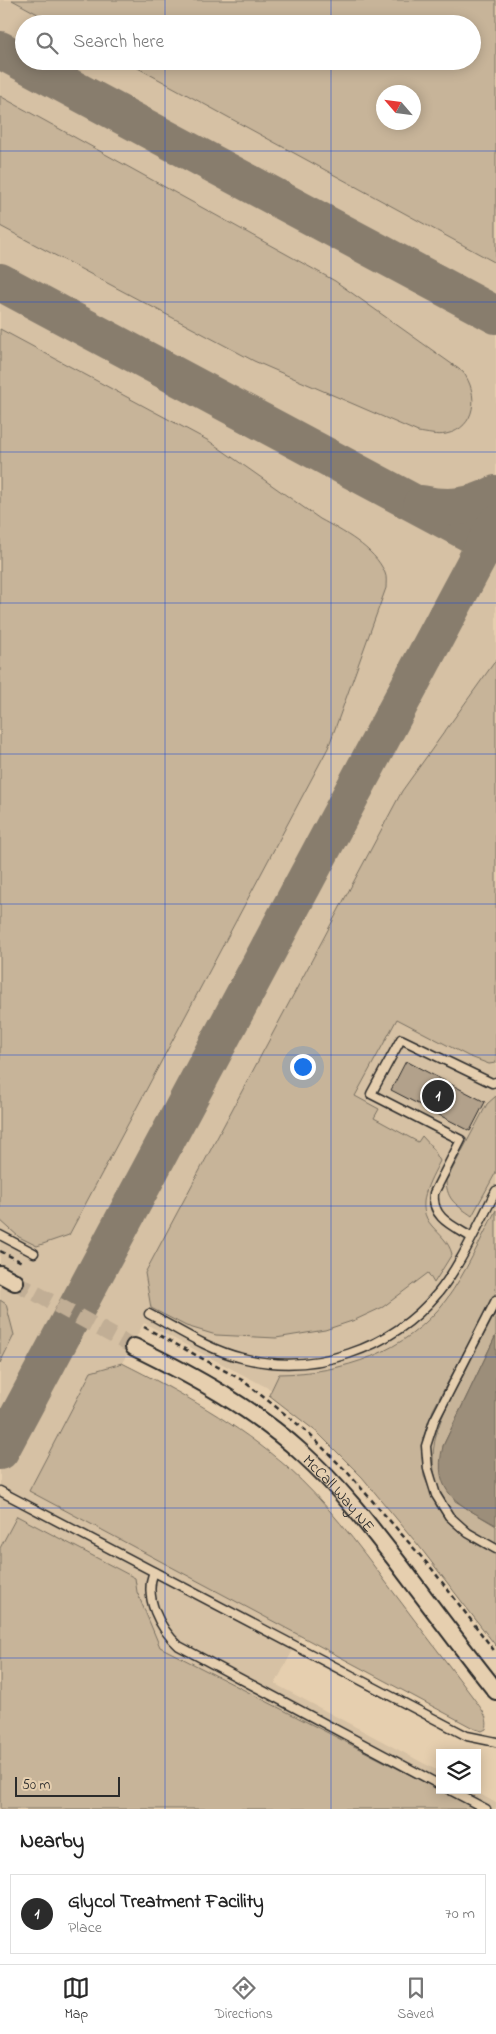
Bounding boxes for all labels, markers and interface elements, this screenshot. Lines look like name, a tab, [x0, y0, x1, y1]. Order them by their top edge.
search box	[15, 15, 481, 70]
icon: search	[33, 29, 61, 57]
text: Search here	[73, 29, 164, 56]
north arrow	[376, 85, 421, 130]
your location	[290, 1054, 316, 1080]
pin: 1	[422, 1077, 454, 1115]
street label: McCall Way NE	[297, 1450, 380, 1538]
map controls	[436, 1749, 481, 1794]
button: layers	[436, 1749, 481, 1794]
scale bar	[15, 1774, 120, 1797]
text: 50 m	[22, 1775, 50, 1796]
text: Nearby	[20, 1827, 84, 1857]
text: Glycol Treatment Facility	[68, 1889, 264, 1916]
text: 1	[34, 1902, 40, 1926]
text: 70 m	[445, 1902, 475, 1926]
text: Place	[68, 1916, 102, 1940]
tab: Map	[62, 1974, 90, 2025]
tab: Directions	[215, 1974, 273, 2025]
tab: Saved	[397, 1974, 434, 2025]

